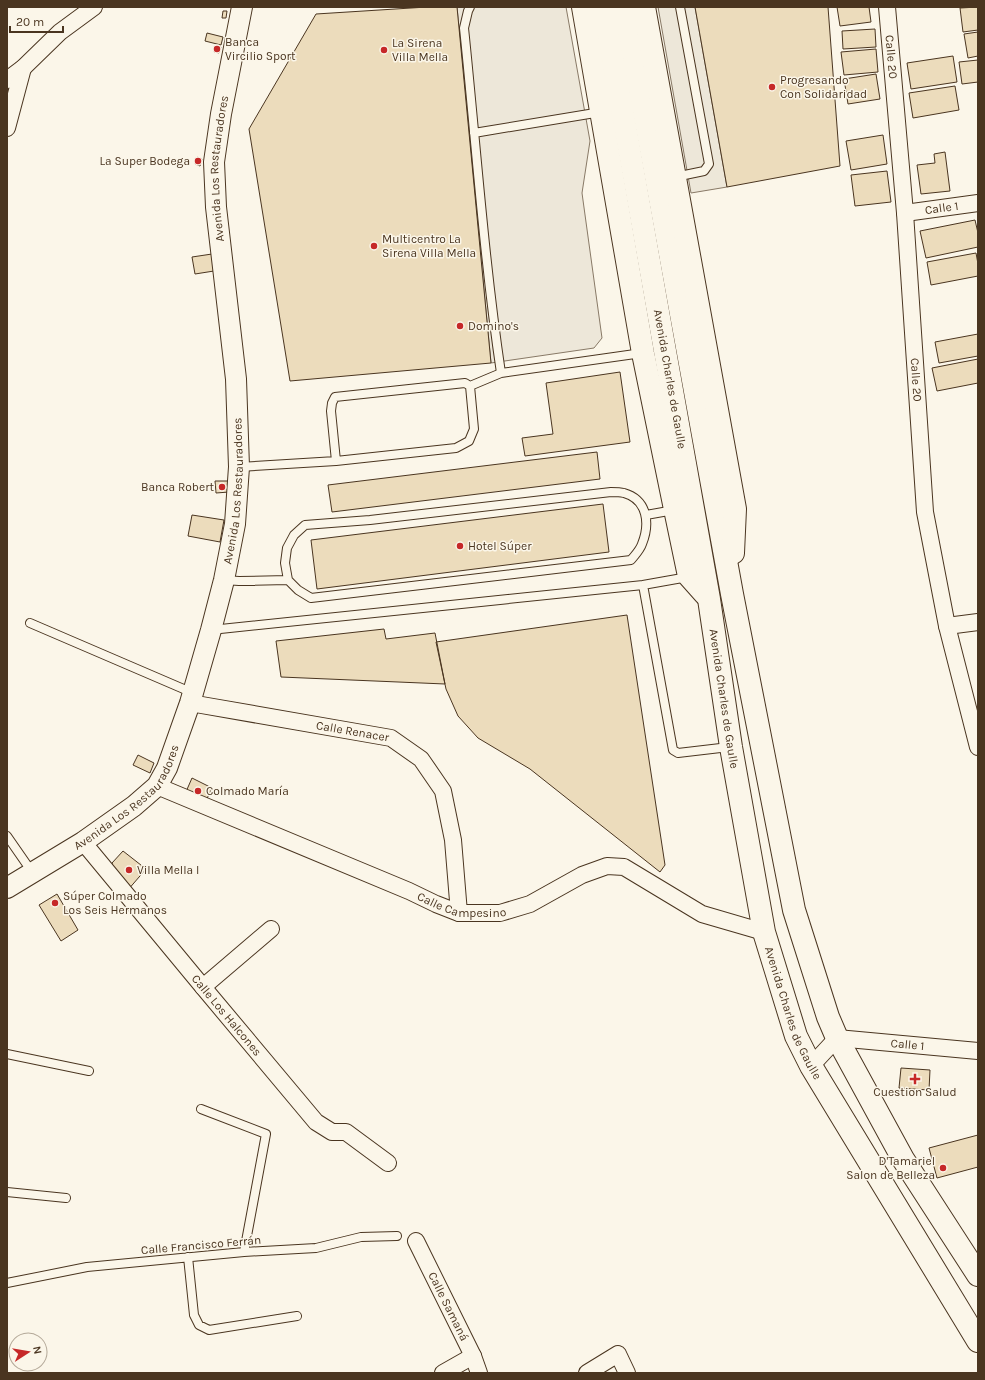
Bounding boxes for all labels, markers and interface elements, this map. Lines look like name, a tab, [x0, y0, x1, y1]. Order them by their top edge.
scale bar	[10, 8, 63, 34]
text: 20 m	[16, 15, 44, 29]
street label: Calle 20	[882, 34, 900, 79]
place label: Banca Vircilio Sport	[225, 35, 296, 63]
place label: La Sirena Villa Mella	[392, 36, 448, 64]
marker: Banca Vircilio Sport	[212, 44, 222, 54]
marker: La Sirena Villa Mella	[379, 45, 389, 55]
place label: Progresando Con Solidaridad	[780, 73, 867, 101]
marker: Progresando Con Solidaridad	[767, 82, 777, 92]
street label: Avenida Los Restauradores	[207, 94, 231, 243]
place label: La Super Bodega	[99, 154, 190, 168]
marker: La Super Bodega	[193, 156, 203, 166]
street label: Calle 1	[924, 199, 959, 217]
place label: Multicentro La Sirena Villa Mella	[382, 232, 476, 260]
marker: Multicentro La Sirena Villa Mella	[369, 241, 379, 251]
street label: Avenida Charles de Gaulle	[651, 308, 689, 450]
place label: Domino's	[468, 319, 519, 333]
marker: Domino's	[455, 321, 465, 331]
street label: Calle 20	[908, 358, 925, 402]
street label: Avenida Los Restauradores	[220, 417, 246, 565]
place label: Banca Robert	[141, 480, 214, 494]
marker: Banca Robert	[217, 482, 227, 492]
place label: Hotel Súper	[468, 539, 532, 553]
marker: Hotel Súper	[455, 541, 465, 551]
street label: Avenida Charles de Gaulle	[707, 628, 742, 770]
street label: Calle Renacer	[315, 718, 391, 745]
street label: Avenida Los Restauradores	[71, 743, 182, 853]
place label: Colmado María	[206, 784, 289, 798]
marker: Colmado María	[193, 786, 203, 796]
place label: Villa Mella I	[137, 863, 199, 877]
marker: Villa Mella I	[124, 865, 134, 875]
place label: Súper Colmado Los Seis Hermanos	[63, 889, 167, 917]
street label: Calle Campesino	[415, 889, 508, 920]
marker: Súper Colmado Los Seis Hermanos	[50, 898, 60, 908]
street label: Avenida Charles de Gaulle	[762, 945, 825, 1082]
street label: Calle Los Halcones	[189, 972, 265, 1059]
street label: Calle 1	[890, 1036, 925, 1053]
marker: Cuestion Salud	[910, 1074, 920, 1084]
place label: Cuestion Salud	[873, 1085, 957, 1099]
place label: D'Tamariel Salon de Belleza	[846, 1154, 935, 1182]
marker: D'Tamariel Salon de Belleza	[938, 1163, 948, 1173]
street label: Calle Francisco Ferrán	[140, 1233, 262, 1257]
street label: Calle Samaná	[425, 1270, 471, 1343]
north arrow	[8, 1332, 48, 1372]
text: N	[30, 1345, 44, 1355]

